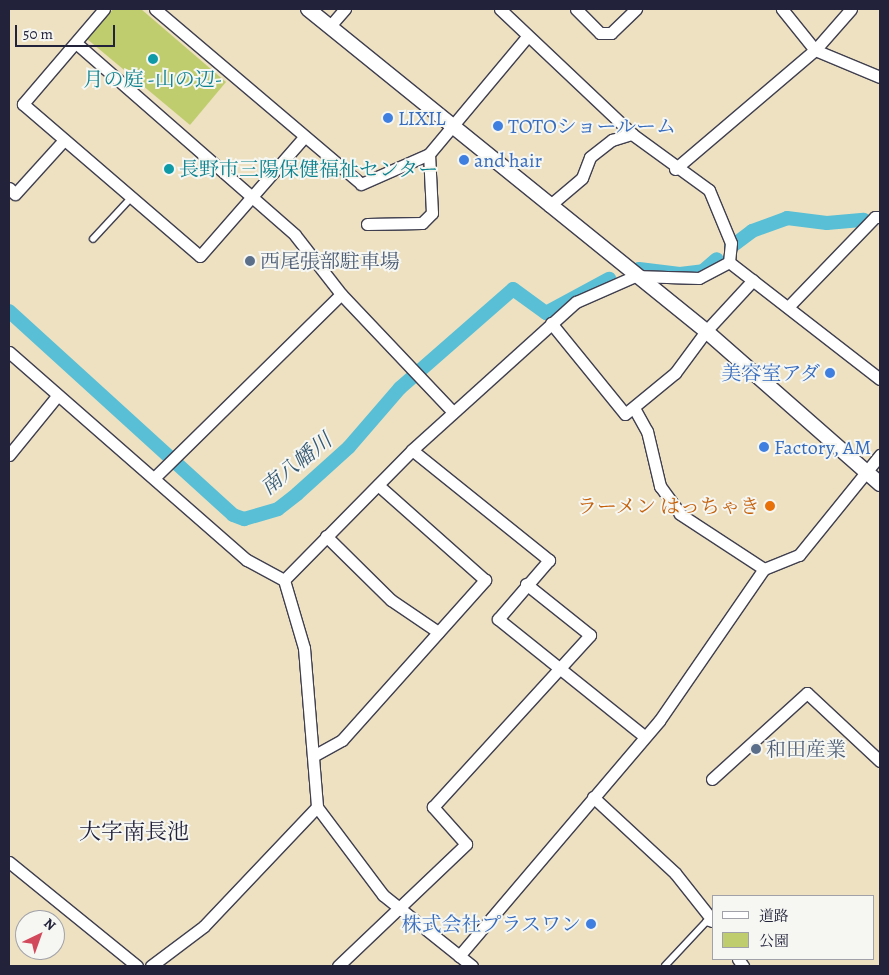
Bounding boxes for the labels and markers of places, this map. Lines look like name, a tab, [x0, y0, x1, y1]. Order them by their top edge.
marker: 月の庭 -山の辺-	[147, 53, 159, 65]
place label: 月の庭 -山の辺-	[83, 67, 223, 91]
place label: LIXIL	[398, 106, 445, 130]
marker: LIXIL	[382, 112, 394, 124]
place label: TOTOショールーム	[508, 114, 677, 138]
marker: TOTOショールーム	[492, 120, 504, 132]
place label: and hair	[474, 148, 542, 172]
marker: and hair	[458, 154, 470, 166]
place label: 長野市三陽保健福祉センター	[179, 157, 439, 181]
marker: 長野市三陽保健福祉センター	[163, 163, 175, 175]
place label: 西尾張部駐車場	[260, 249, 400, 273]
marker: 西尾張部駐車場	[244, 255, 256, 267]
place label: 美容室アダ	[720, 361, 820, 385]
marker: 美容室アダ	[824, 367, 836, 379]
place label: Factory, AM	[774, 435, 872, 459]
marker: Factory, AM	[758, 441, 770, 453]
place label: ラーメン はっちゃき	[576, 494, 760, 518]
marker: ラーメン はっちゃき	[764, 500, 776, 512]
place label: 和田産業	[766, 737, 846, 761]
marker: 和田産業	[750, 743, 762, 755]
place label: 株式会社プラスワン	[401, 912, 581, 936]
marker: 株式会社プラスワン	[585, 918, 597, 930]

